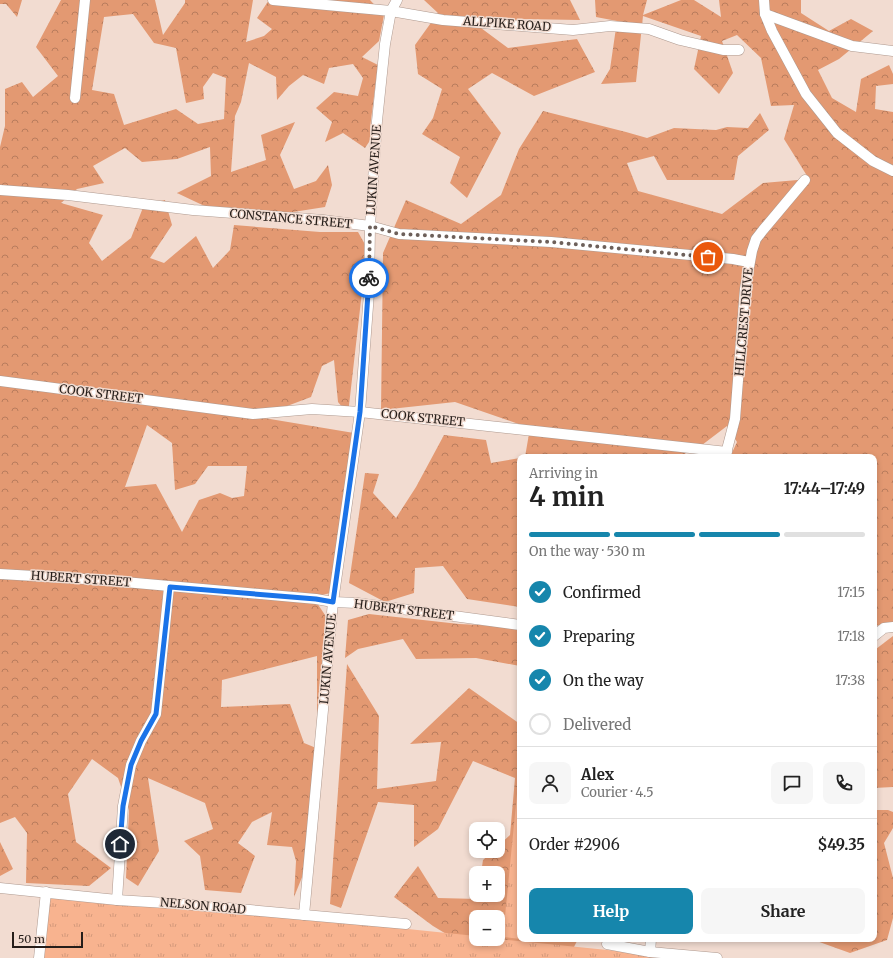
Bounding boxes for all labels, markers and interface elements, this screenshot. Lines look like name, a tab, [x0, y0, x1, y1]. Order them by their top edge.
street label: ALLPIKE ROAD	[461, 13, 552, 34]
street label: LUKIN AVENUE	[363, 124, 384, 216]
street label: CONSTANCE STREET	[229, 206, 354, 231]
pin	[691, 240, 725, 274]
icon: bag	[697, 246, 719, 268]
courier	[349, 258, 389, 298]
icon: bike	[358, 267, 380, 289]
street label: HILLCREST DRIVE	[731, 267, 756, 377]
street label: COOK STREET	[58, 381, 144, 406]
street label: COOK STREET	[381, 406, 466, 429]
text: Arriving in	[529, 465, 598, 482]
text: 17:44–17:49	[784, 479, 865, 498]
text: 4 min	[529, 480, 604, 513]
text: On the way · 530 m	[529, 543, 645, 560]
street label: HUBERT STREET	[30, 568, 132, 590]
icon: check	[529, 581, 551, 603]
text: Confirmed	[563, 583, 641, 602]
text: 17:15	[837, 584, 865, 601]
street label: HUBERT STREET	[353, 596, 456, 623]
street label: LUKIN AVENUE	[316, 613, 339, 705]
icon: check	[529, 625, 551, 647]
text: Preparing	[563, 627, 635, 646]
text: 17:18	[837, 628, 865, 645]
icon: check	[529, 669, 551, 691]
text: On the way	[563, 671, 644, 690]
text: 17:38	[835, 672, 865, 689]
text: Delivered	[563, 715, 631, 734]
button: person	[529, 762, 571, 804]
button: chat	[771, 762, 813, 804]
button: phone	[823, 762, 865, 804]
text: Alex	[581, 765, 614, 784]
text: Courier · 4.5	[581, 784, 654, 801]
map controls	[469, 822, 505, 946]
button: locate	[469, 822, 505, 858]
pin	[103, 827, 137, 861]
icon: home	[109, 833, 131, 855]
text: Order #2906	[529, 835, 620, 854]
text: $49.35	[817, 835, 865, 854]
button: +	[469, 866, 505, 902]
button: Help	[529, 888, 693, 934]
button: Share	[701, 888, 865, 934]
street label: NELSON ROAD	[159, 894, 247, 917]
button: −	[469, 910, 505, 946]
scale bar	[12, 930, 83, 949]
text: 50 m	[18, 932, 45, 946]

